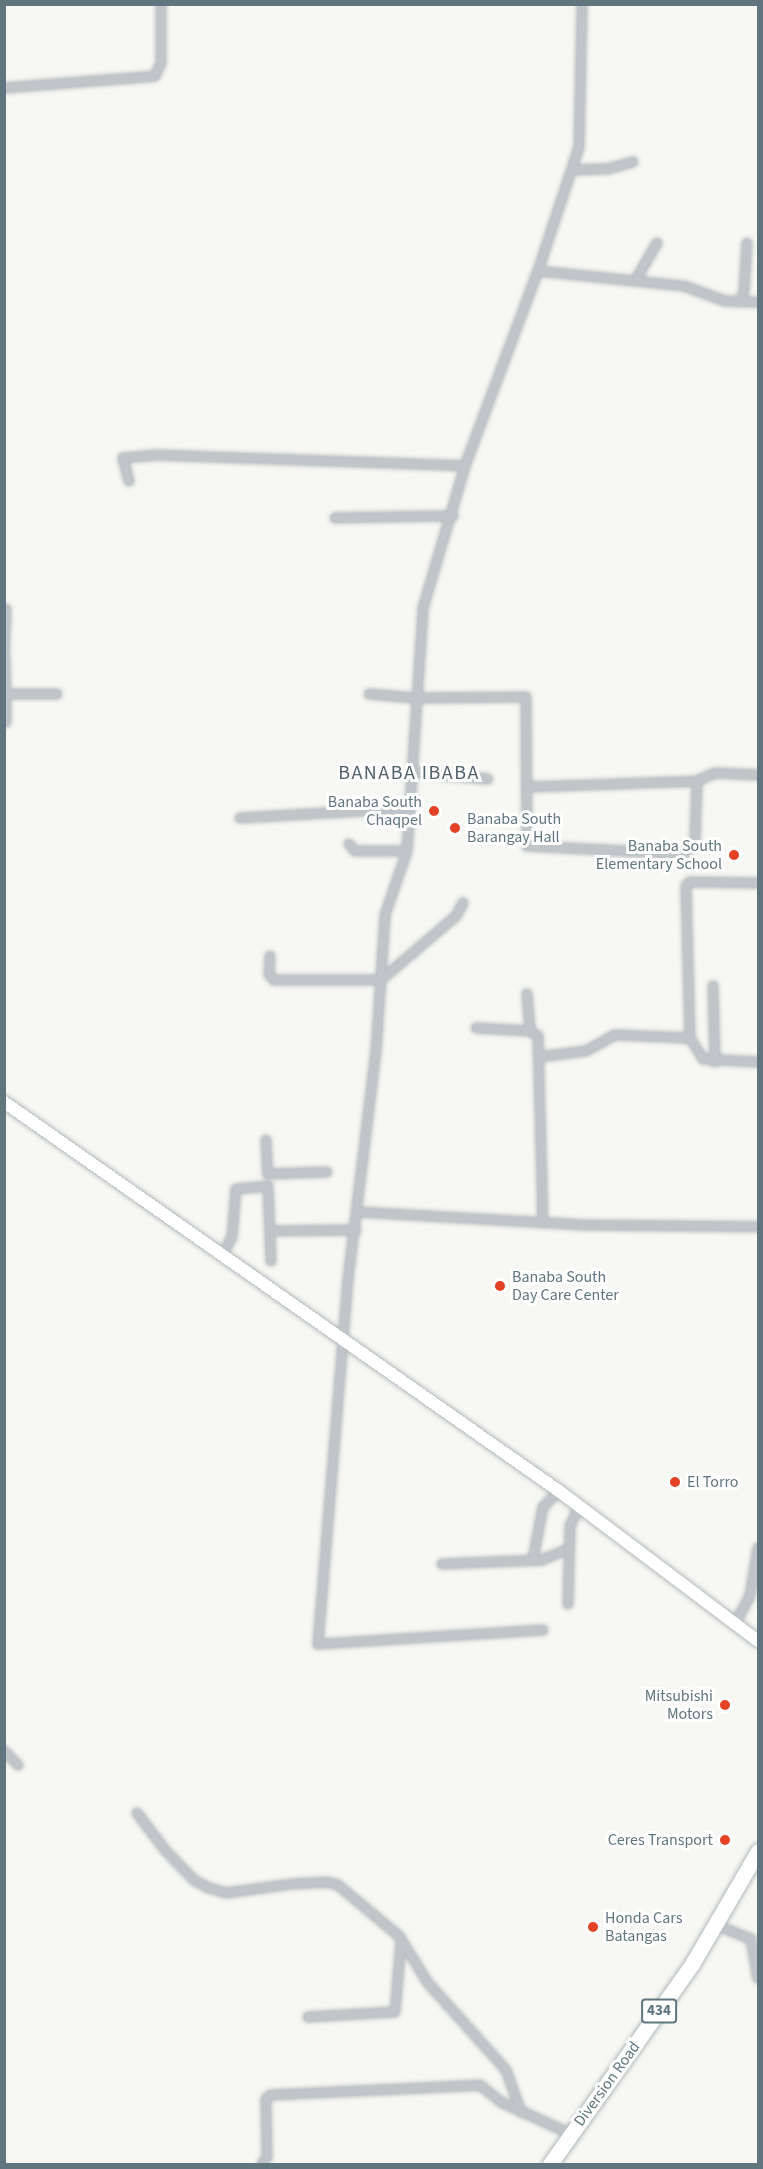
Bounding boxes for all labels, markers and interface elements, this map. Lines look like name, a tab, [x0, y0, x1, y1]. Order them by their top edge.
district label: BANABA IBABA	[338, 761, 480, 785]
place label: Banaba South Chaqpel	[328, 792, 422, 830]
marker: Banaba South Chaqpel	[427, 804, 441, 818]
place label: Banaba South Barangay Hall	[467, 809, 561, 847]
marker: Banaba South Barangay Hall	[448, 821, 462, 835]
place label: Banaba South Elementary School	[596, 836, 722, 874]
marker: Banaba South Elementary School	[727, 848, 741, 862]
place label: Banaba South Day Care Center	[512, 1267, 619, 1305]
marker: Banaba South Day Care Center	[493, 1279, 507, 1293]
place label: El Torro	[687, 1472, 739, 1492]
marker: El Torro	[668, 1475, 682, 1489]
place label: Mitsubishi Motors	[645, 1686, 713, 1724]
marker: Mitsubishi Motors	[718, 1698, 732, 1712]
place label: Ceres Transport	[608, 1830, 713, 1850]
marker: Ceres Transport	[718, 1833, 732, 1847]
place label: Honda Cars Batangas	[605, 1908, 682, 1946]
marker: Honda Cars Batangas	[586, 1920, 600, 1934]
road number: 434	[641, 1999, 677, 2023]
street label: Diversion Road	[570, 2038, 644, 2130]

